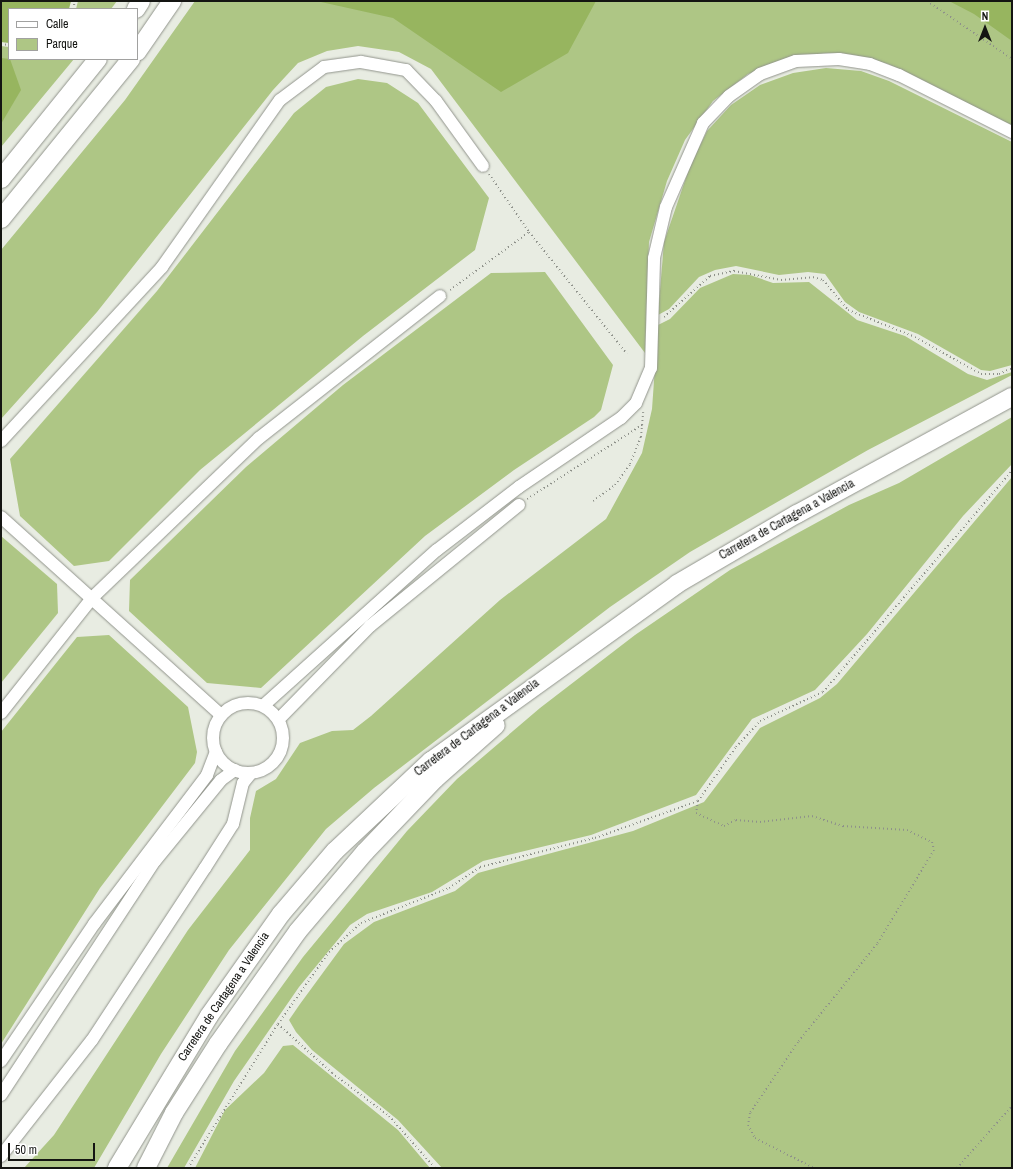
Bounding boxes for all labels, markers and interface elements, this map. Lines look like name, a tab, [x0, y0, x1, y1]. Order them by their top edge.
legend	[8, 8, 138, 60]
north arrow	[965, 8, 1005, 48]
text: N	[982, 9, 988, 23]
text: Calle	[46, 16, 68, 32]
text: Parque	[46, 36, 78, 52]
street label: Carretera de Cartagena a Valencia	[717, 477, 857, 563]
street label: Carretera de Cartagena a Valencia	[412, 676, 542, 780]
street label: Carretera de Cartagena a Valencia	[175, 930, 273, 1064]
scale bar	[10, 1135, 97, 1161]
text: 50 m	[15, 1142, 37, 1158]

